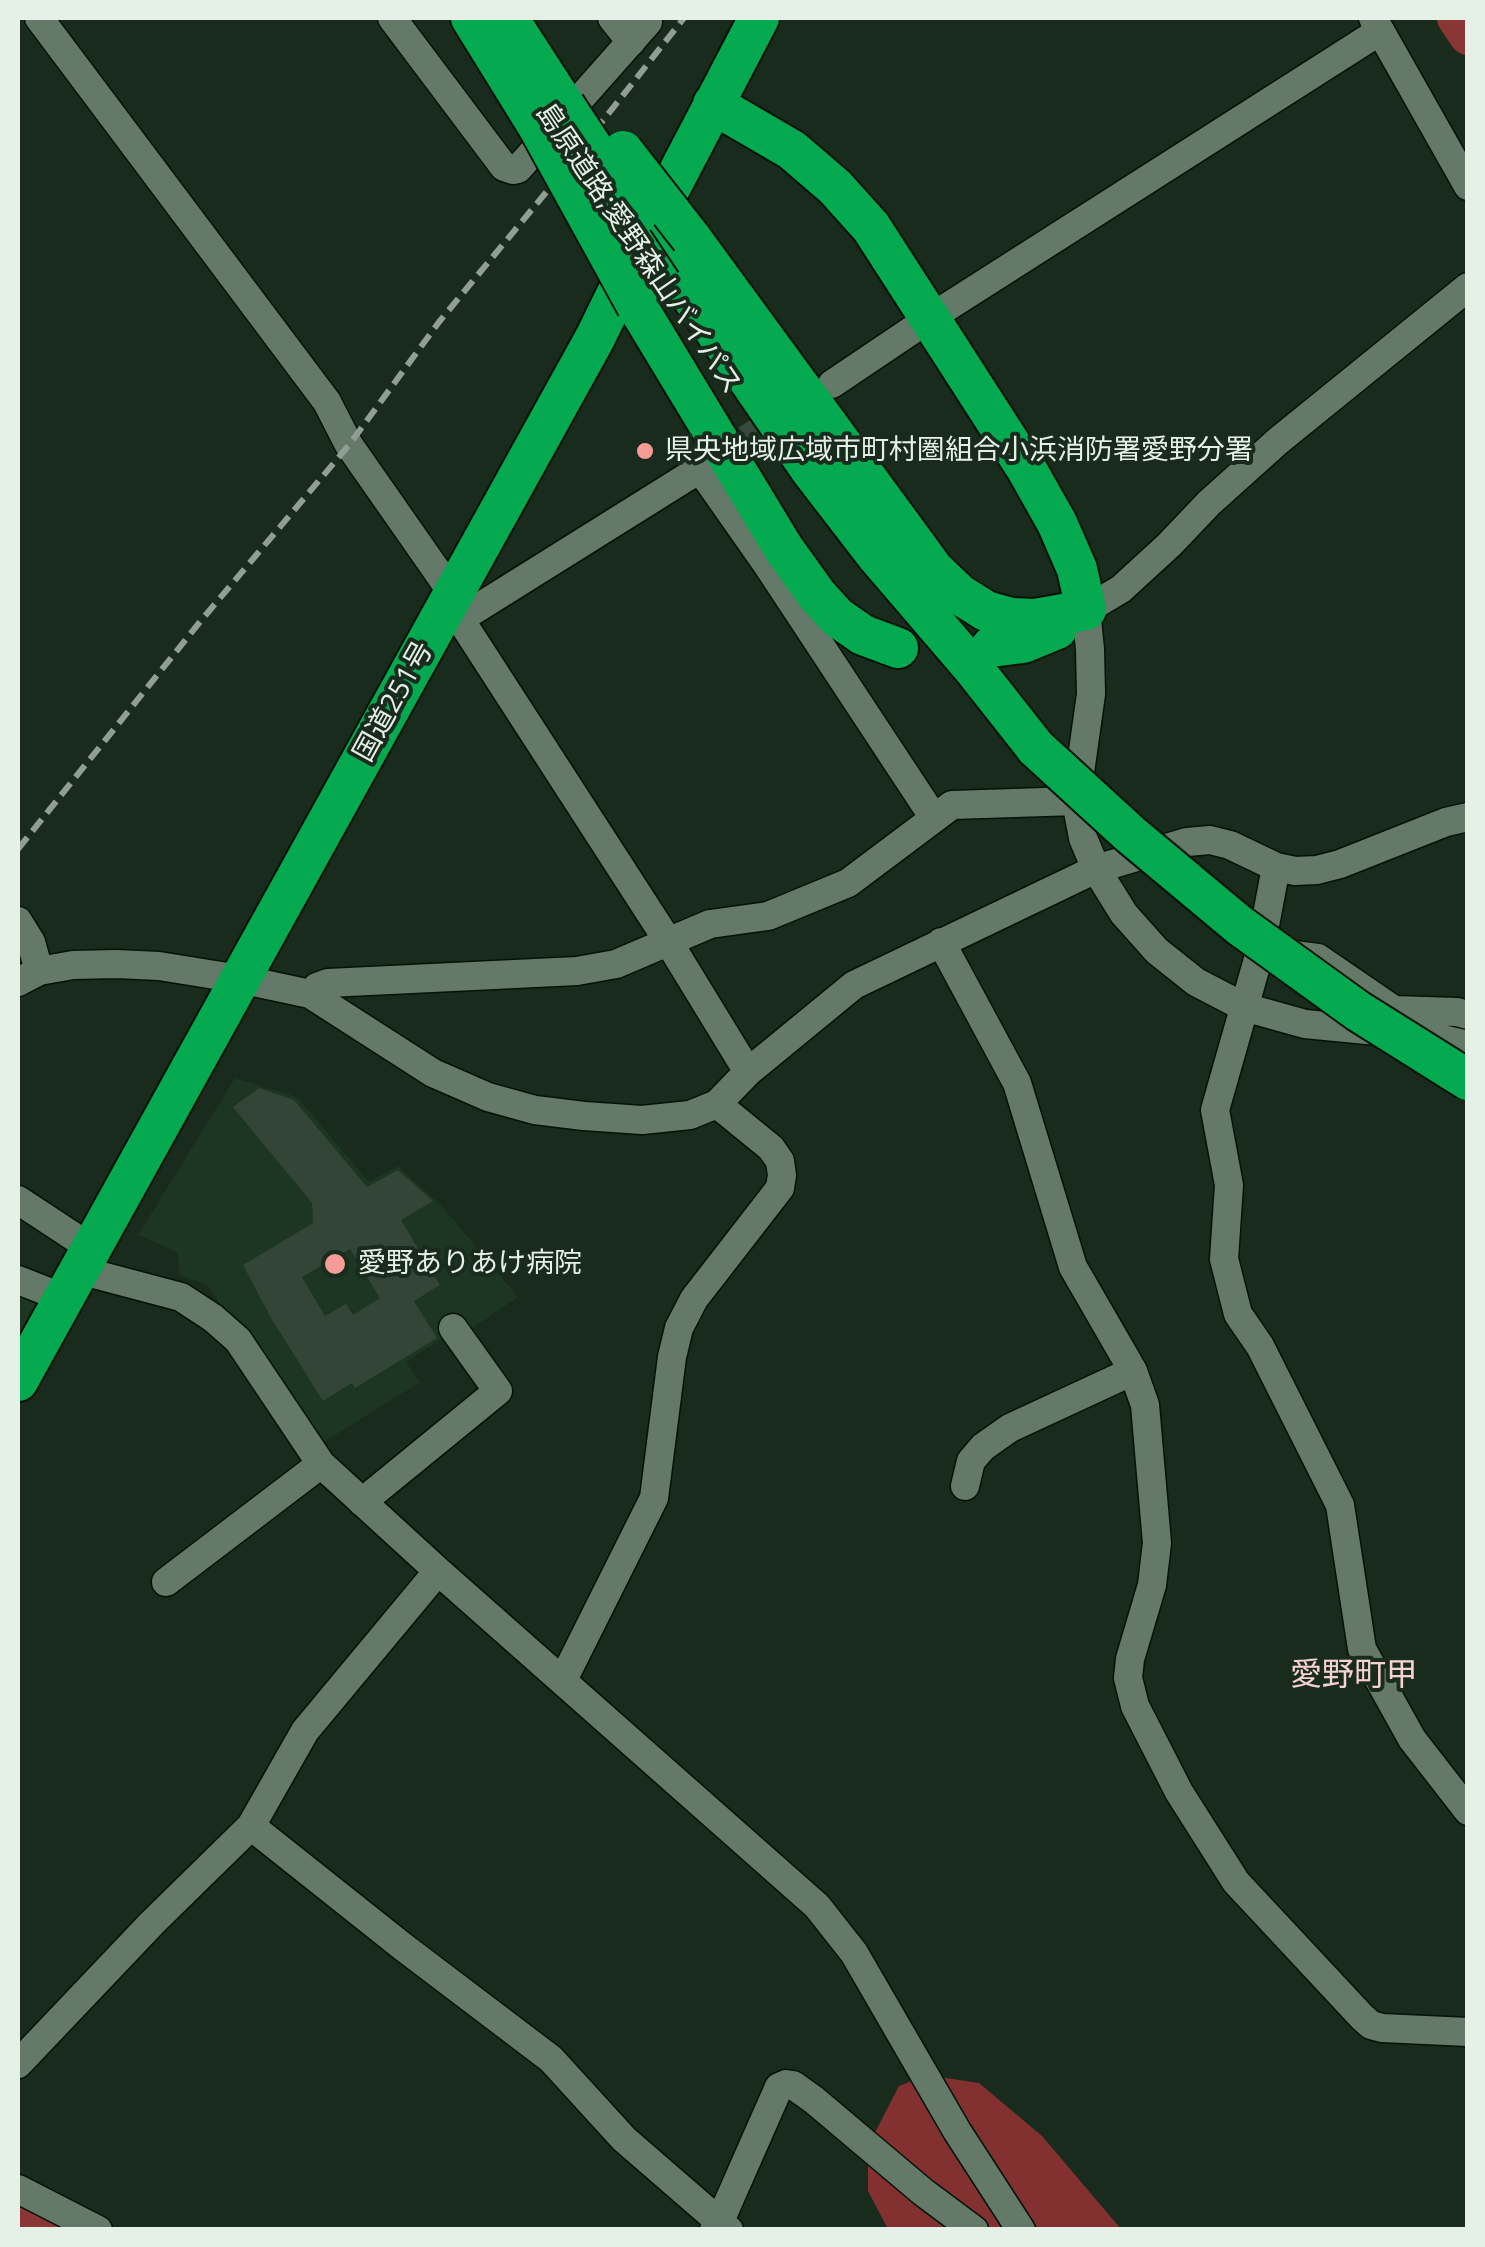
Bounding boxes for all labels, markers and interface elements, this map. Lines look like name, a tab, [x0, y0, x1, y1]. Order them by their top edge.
street label: 島原道路;愛野森山バイパス	[528, 97, 748, 401]
place label: 県央地域広域市町村圏組合小浜消防署愛野分署	[665, 434, 1253, 468]
marker: 県央地域広域市町村圏組合小浜消防署愛野分署	[634, 440, 656, 462]
street label: 国道251号	[347, 636, 441, 768]
place label: 愛野ありあけ病院	[358, 1247, 582, 1281]
marker: 愛野ありあけ病院	[322, 1251, 348, 1277]
district label: 愛野町甲	[1290, 1657, 1418, 1695]

